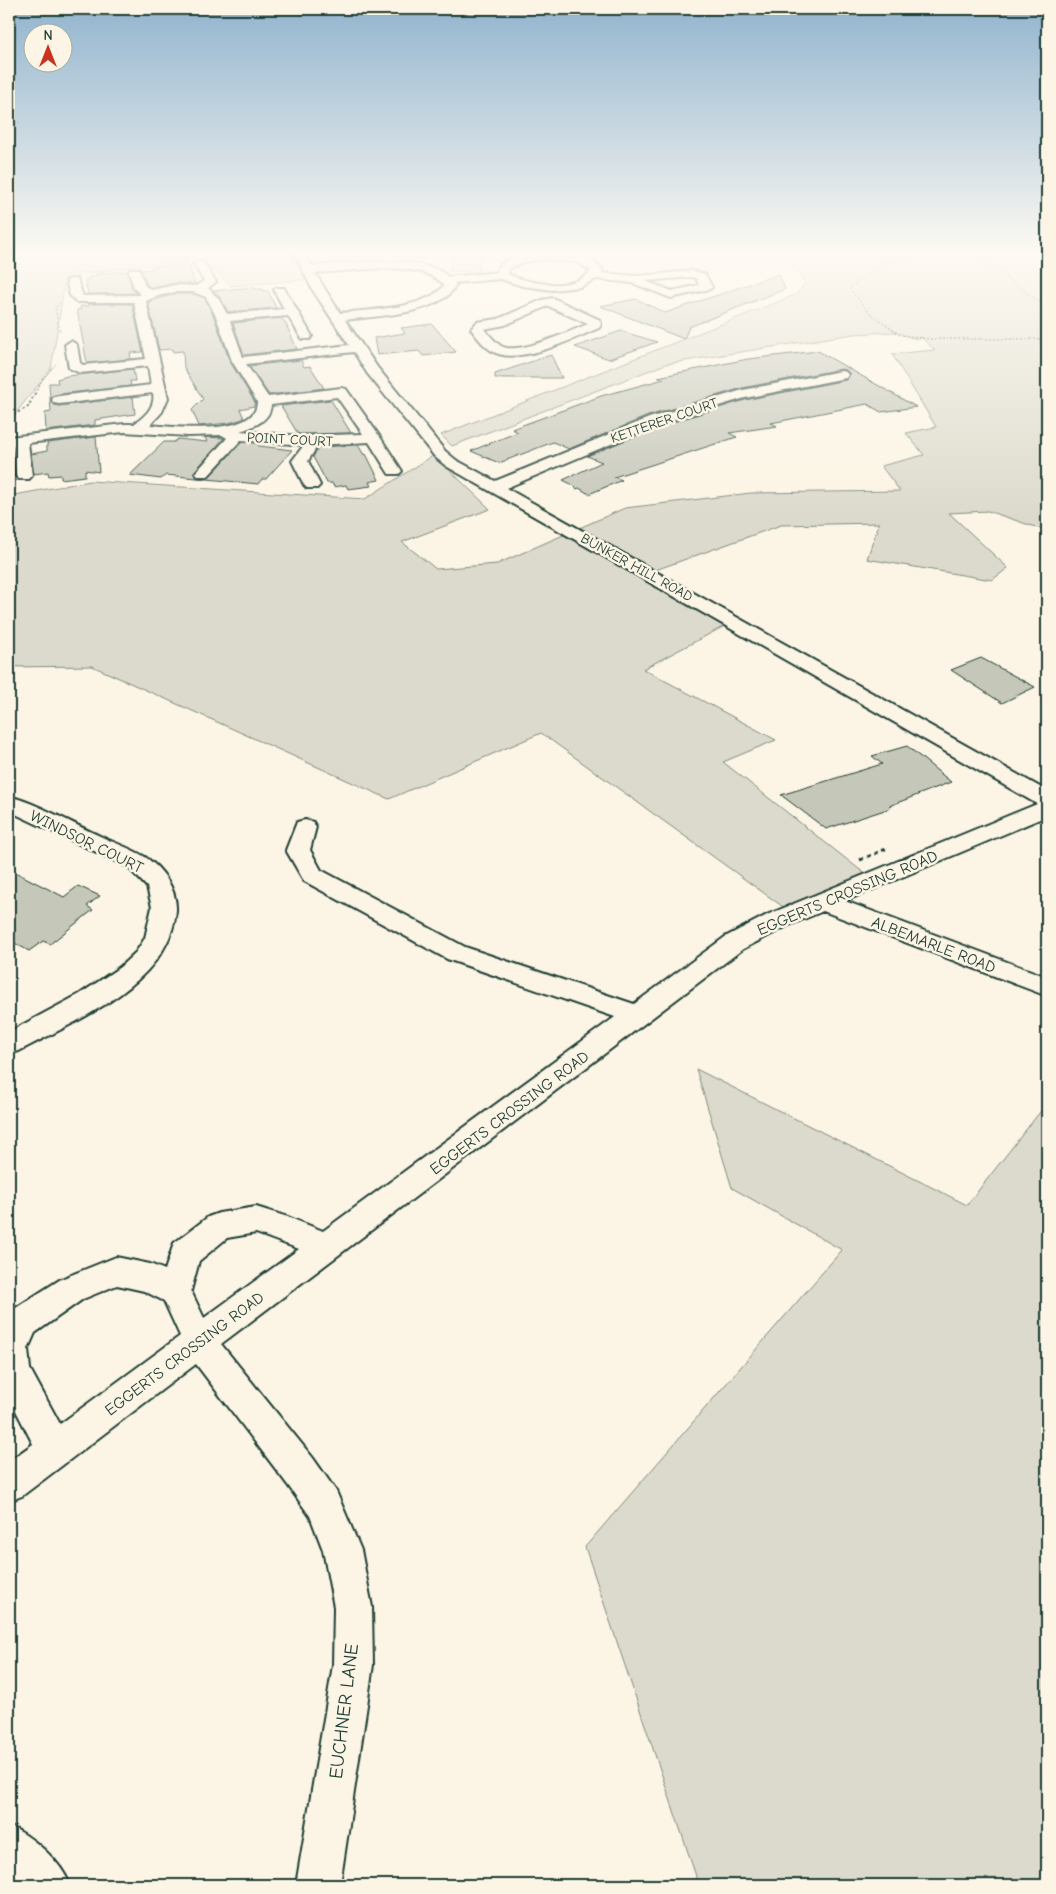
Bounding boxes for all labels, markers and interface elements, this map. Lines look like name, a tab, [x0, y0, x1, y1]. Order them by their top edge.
north arrow	[22, 22, 72, 72]
text: N	[43, 27, 53, 44]
street label: KETTERER COURT	[608, 394, 721, 447]
street label: POINT COURT	[247, 429, 334, 450]
street label: BUNKER HILL ROAD	[578, 530, 696, 605]
street label: WINDSOR COURT	[27, 807, 147, 877]
street label: EGGERTS CROSSING ROAD	[754, 847, 940, 939]
street label: ALBEMARLE ROAD	[869, 913, 998, 977]
street label: EGGERTS CROSSING ROAD	[427, 1047, 593, 1178]
street label: EGGERTS CROSSING ROAD	[102, 1288, 268, 1419]
street label: EUCHNER LANE	[325, 1642, 363, 1780]

